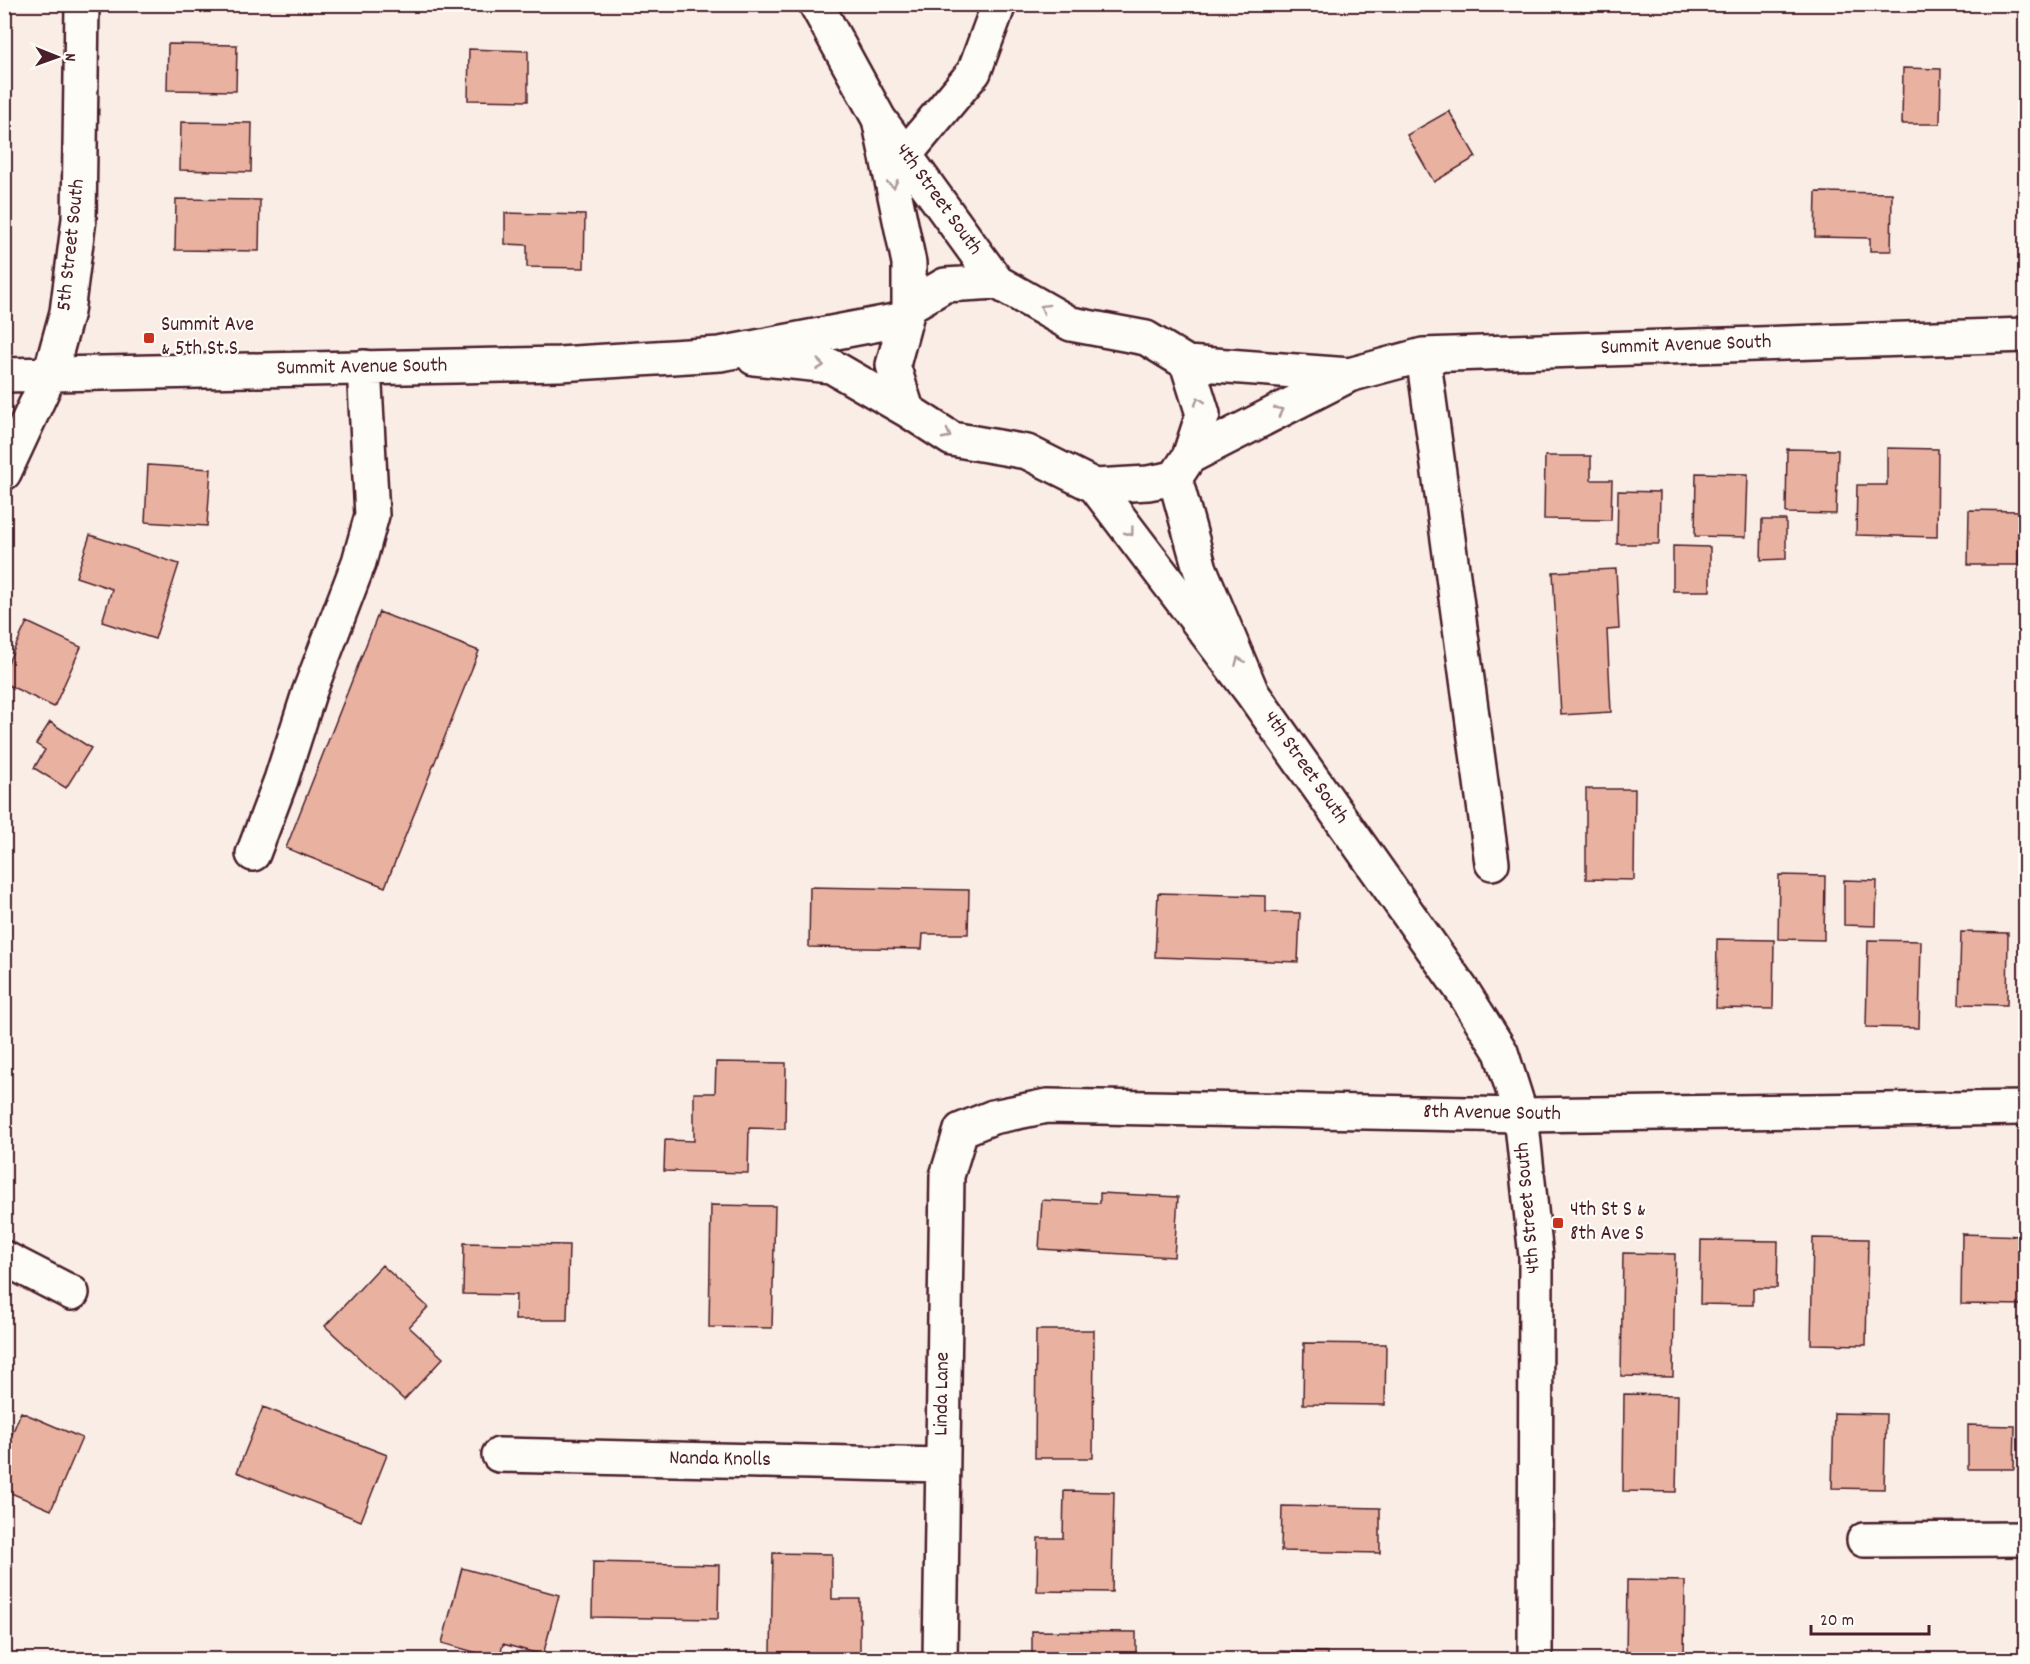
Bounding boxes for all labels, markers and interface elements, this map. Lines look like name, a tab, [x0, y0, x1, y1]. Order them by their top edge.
north arrow	[27, 27, 87, 87]
text: N	[58, 53, 81, 61]
street label: 4th Street South	[887, 138, 989, 262]
street label: 5th Street South	[50, 177, 94, 313]
one-way arrow	[886, 179, 899, 189]
one-way arrow	[1040, 304, 1050, 316]
place label: Summit Ave & 5th St S	[161, 311, 254, 365]
street label: Summit Avenue South	[1600, 328, 1772, 364]
marker: Summit Ave & 5th St S	[142, 331, 156, 345]
street label: Summit Avenue South	[276, 352, 448, 384]
one-way arrow	[815, 358, 824, 371]
one-way arrow	[1193, 396, 1206, 407]
one-way arrow	[1272, 407, 1283, 418]
one-way arrow	[941, 427, 952, 439]
one-way arrow	[1123, 526, 1134, 537]
one-way arrow	[1234, 657, 1246, 668]
street label: 4th Street South	[1255, 705, 1355, 831]
street label: 8th Avenue South	[1423, 1098, 1561, 1130]
street label: 4th Street South	[1508, 1141, 1550, 1275]
place label: 4th St S & 8th Ave S	[1570, 1196, 1646, 1250]
marker: 4th St S & 8th Ave S	[1551, 1216, 1565, 1230]
street label: Linda Lane	[927, 1352, 959, 1436]
street label: Nanda Knolls	[669, 1444, 771, 1476]
scale bar	[1811, 1598, 1930, 1636]
text: 20 m	[1820, 1609, 1854, 1634]

